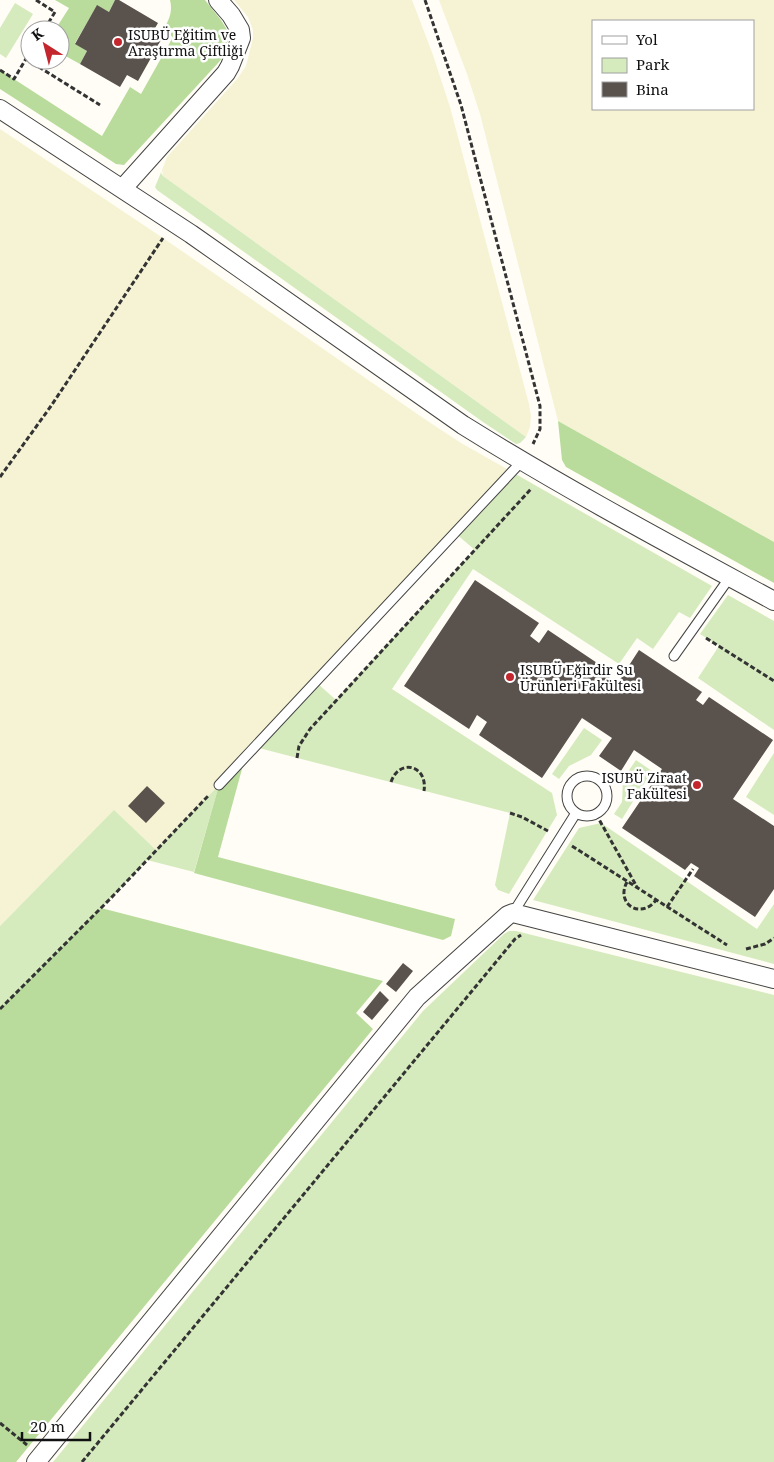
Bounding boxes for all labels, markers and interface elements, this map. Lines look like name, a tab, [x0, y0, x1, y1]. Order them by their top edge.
north arrow	[20, 20, 70, 70]
legend	[592, 20, 754, 110]
text: K	[27, 23, 47, 45]
place label: ISUBÜ Eğitim ve Araştırma Çiftliği	[128, 25, 244, 60]
text: Yol	[635, 29, 658, 49]
marker: ISUBÜ Eğitim ve Araştırma Çiftliği	[112, 36, 124, 48]
text: Park	[636, 54, 670, 74]
text: Bina	[636, 79, 669, 99]
place label: ISUBÜ Eğirdir Su Ürünleri Fakültesi	[520, 660, 642, 695]
marker: ISUBÜ Eğirdir Su Ürünleri Fakültesi	[504, 671, 516, 683]
place label: ISUBÜ Ziraat Fakültesi	[602, 768, 688, 803]
marker: ISUBÜ Ziraat Fakültesi	[691, 779, 703, 791]
scale bar	[22, 1410, 90, 1442]
text: 20 m	[30, 1416, 65, 1436]

